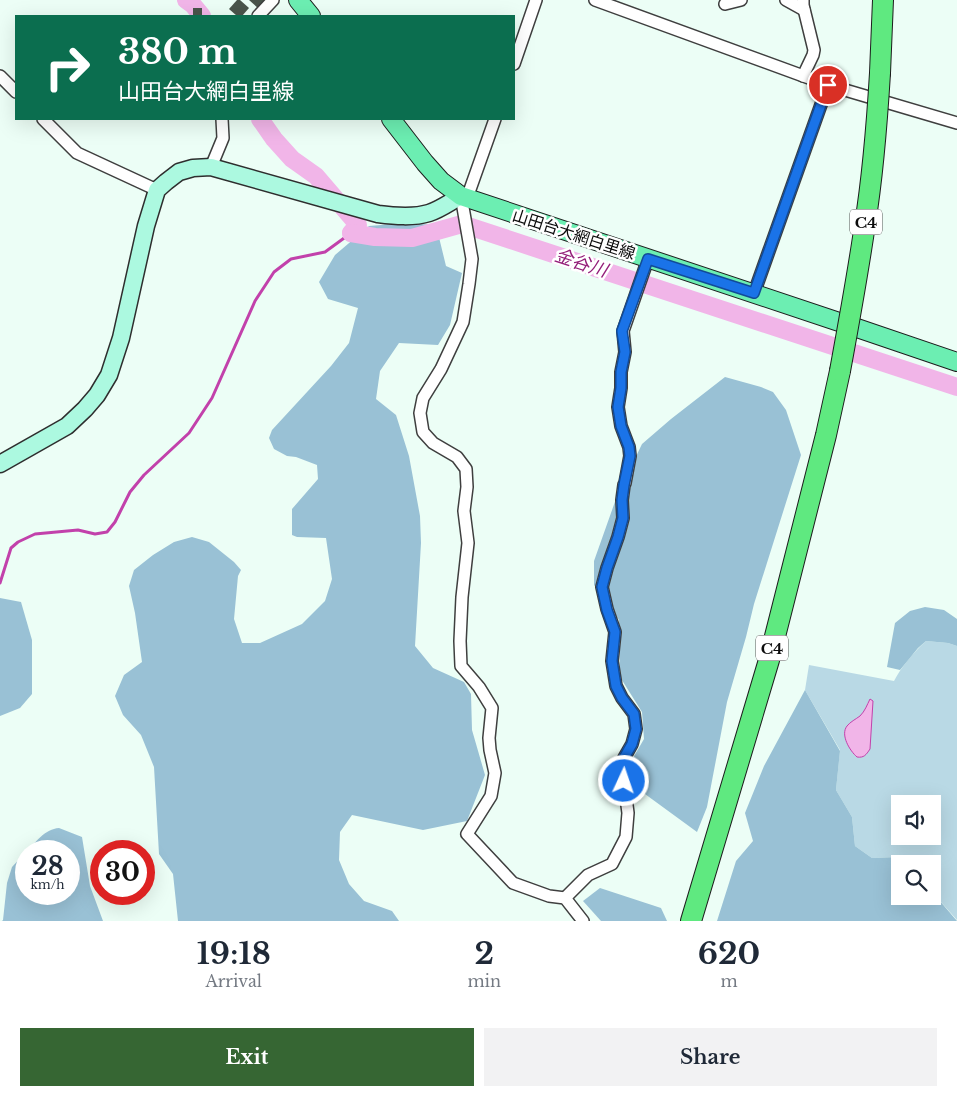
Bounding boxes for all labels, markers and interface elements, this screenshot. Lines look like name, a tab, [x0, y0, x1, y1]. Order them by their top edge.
text: 380 m	[118, 30, 237, 73]
icon: right	[35, 35, 100, 100]
pin	[807, 64, 849, 106]
icon: arrive	[814, 71, 842, 99]
text: 山田台大網白里線	[118, 78, 294, 105]
street label: 山田台大網白里線	[510, 205, 638, 263]
road number: C4	[850, 210, 882, 234]
water label: 金谷川	[552, 244, 612, 282]
road number: C4	[756, 636, 788, 660]
position arrow	[597, 754, 649, 806]
map controls	[891, 795, 941, 905]
button: sound	[891, 795, 941, 845]
speed limit sign: 30	[90, 840, 155, 905]
text: 28	[31, 851, 64, 882]
button: search	[891, 855, 941, 905]
text: km/h	[30, 877, 65, 892]
text: 19:18	[197, 935, 271, 972]
text: 2	[474, 935, 494, 972]
text: 620	[698, 935, 760, 972]
text: Arrival	[205, 971, 262, 991]
text: min	[467, 971, 501, 991]
text: m	[720, 971, 738, 991]
button: Exit	[20, 1028, 474, 1086]
button: Share	[484, 1028, 937, 1086]

